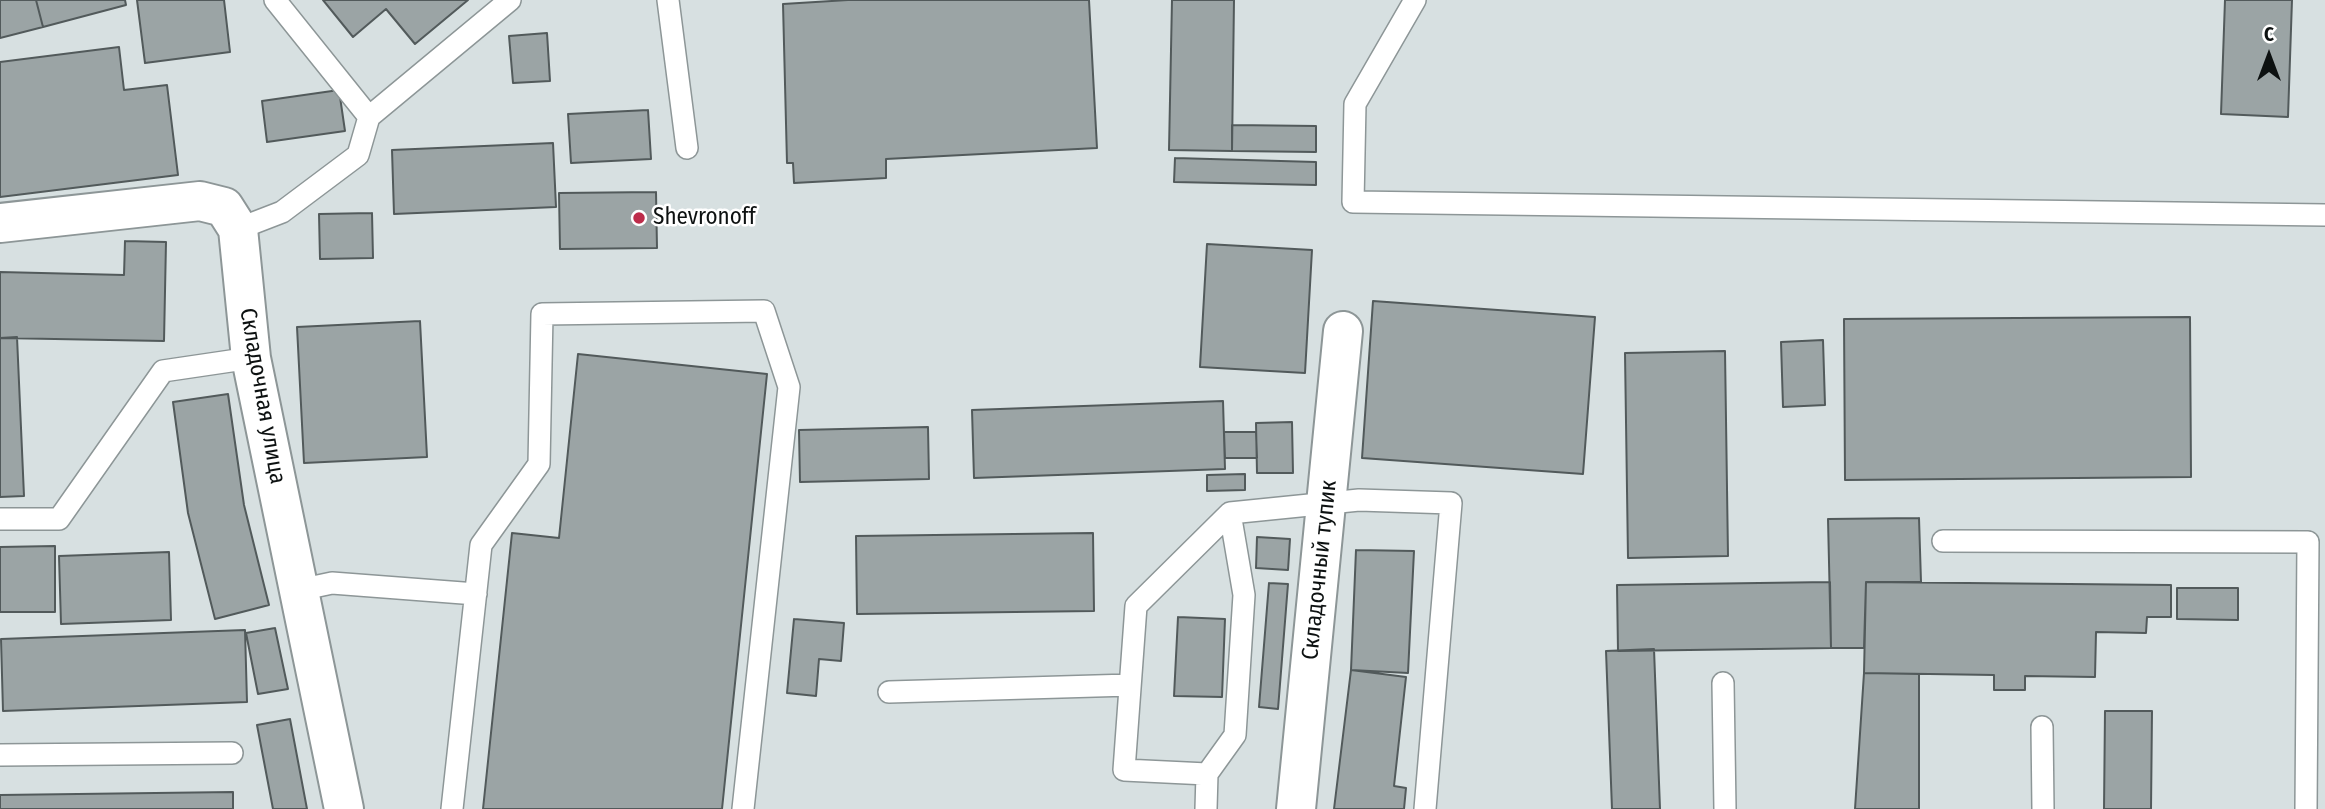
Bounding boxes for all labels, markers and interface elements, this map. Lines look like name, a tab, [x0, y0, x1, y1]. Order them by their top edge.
north arrow	[2234, 21, 2304, 91]
text: С	[2264, 23, 2274, 46]
place label: Shevronoff	[653, 204, 756, 232]
marker: Shevronoff	[631, 210, 647, 226]
street label: Складочная улица	[233, 306, 291, 486]
street label: Складочный тупик	[1297, 479, 1343, 661]

